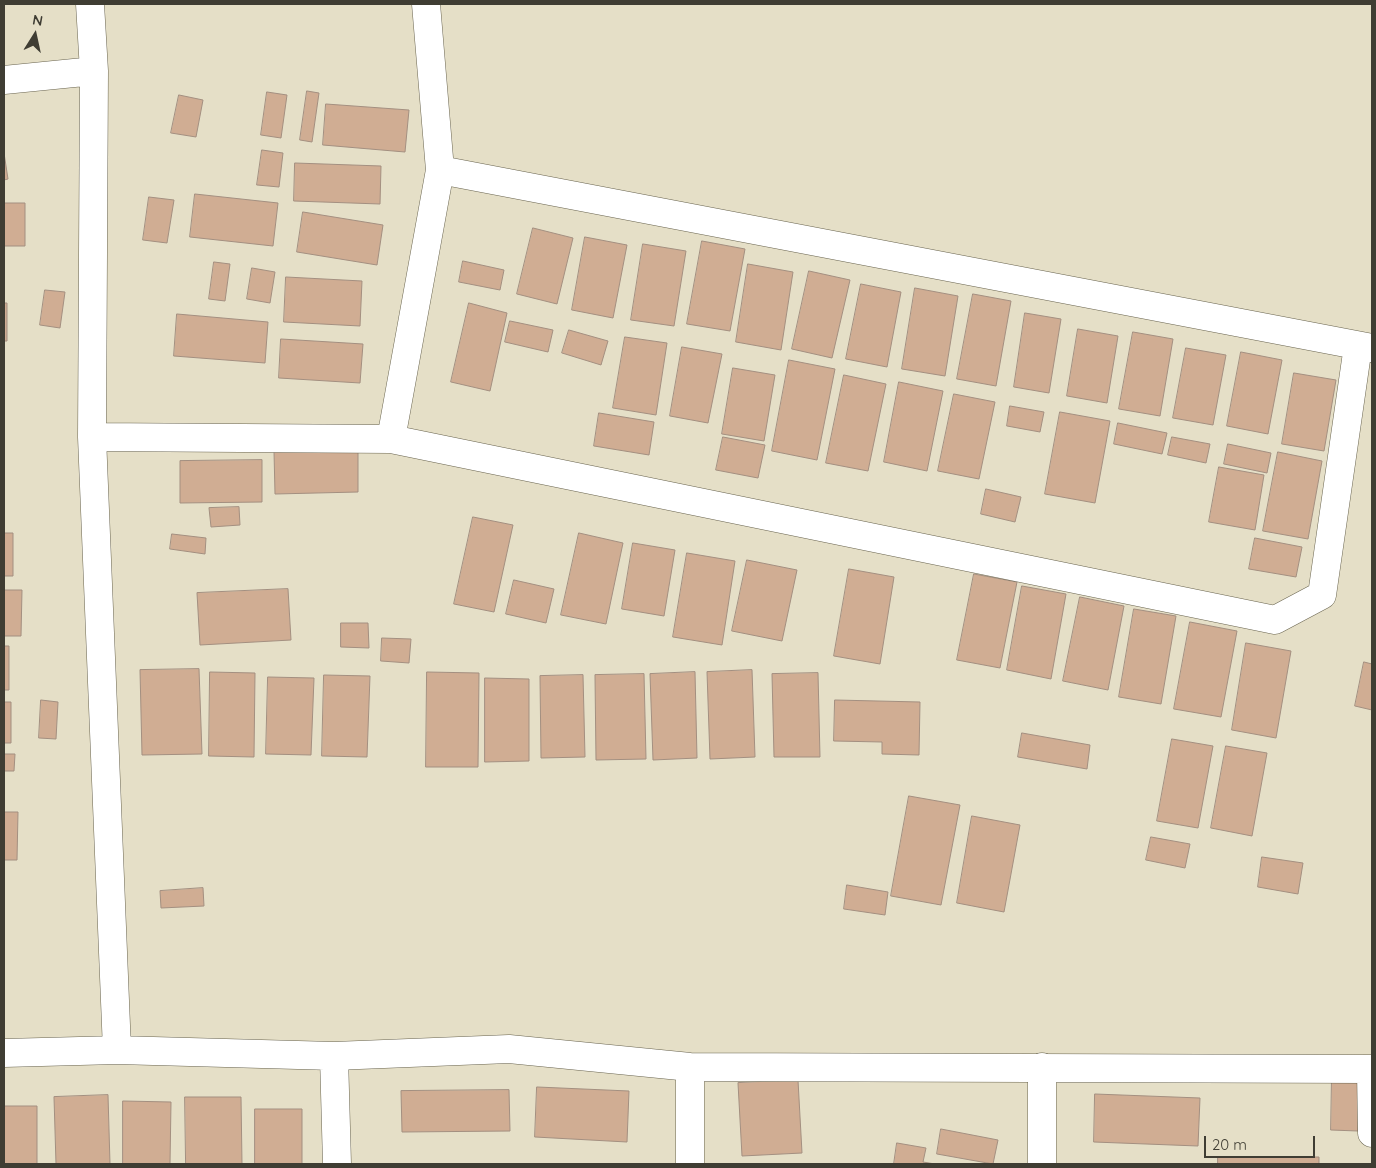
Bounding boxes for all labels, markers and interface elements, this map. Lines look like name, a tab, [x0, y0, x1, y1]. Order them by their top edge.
north arrow	[10, 10, 60, 60]
text: N	[31, 10, 44, 30]
scale bar	[1206, 1126, 1317, 1158]
text: 20 m	[1212, 1135, 1247, 1154]

